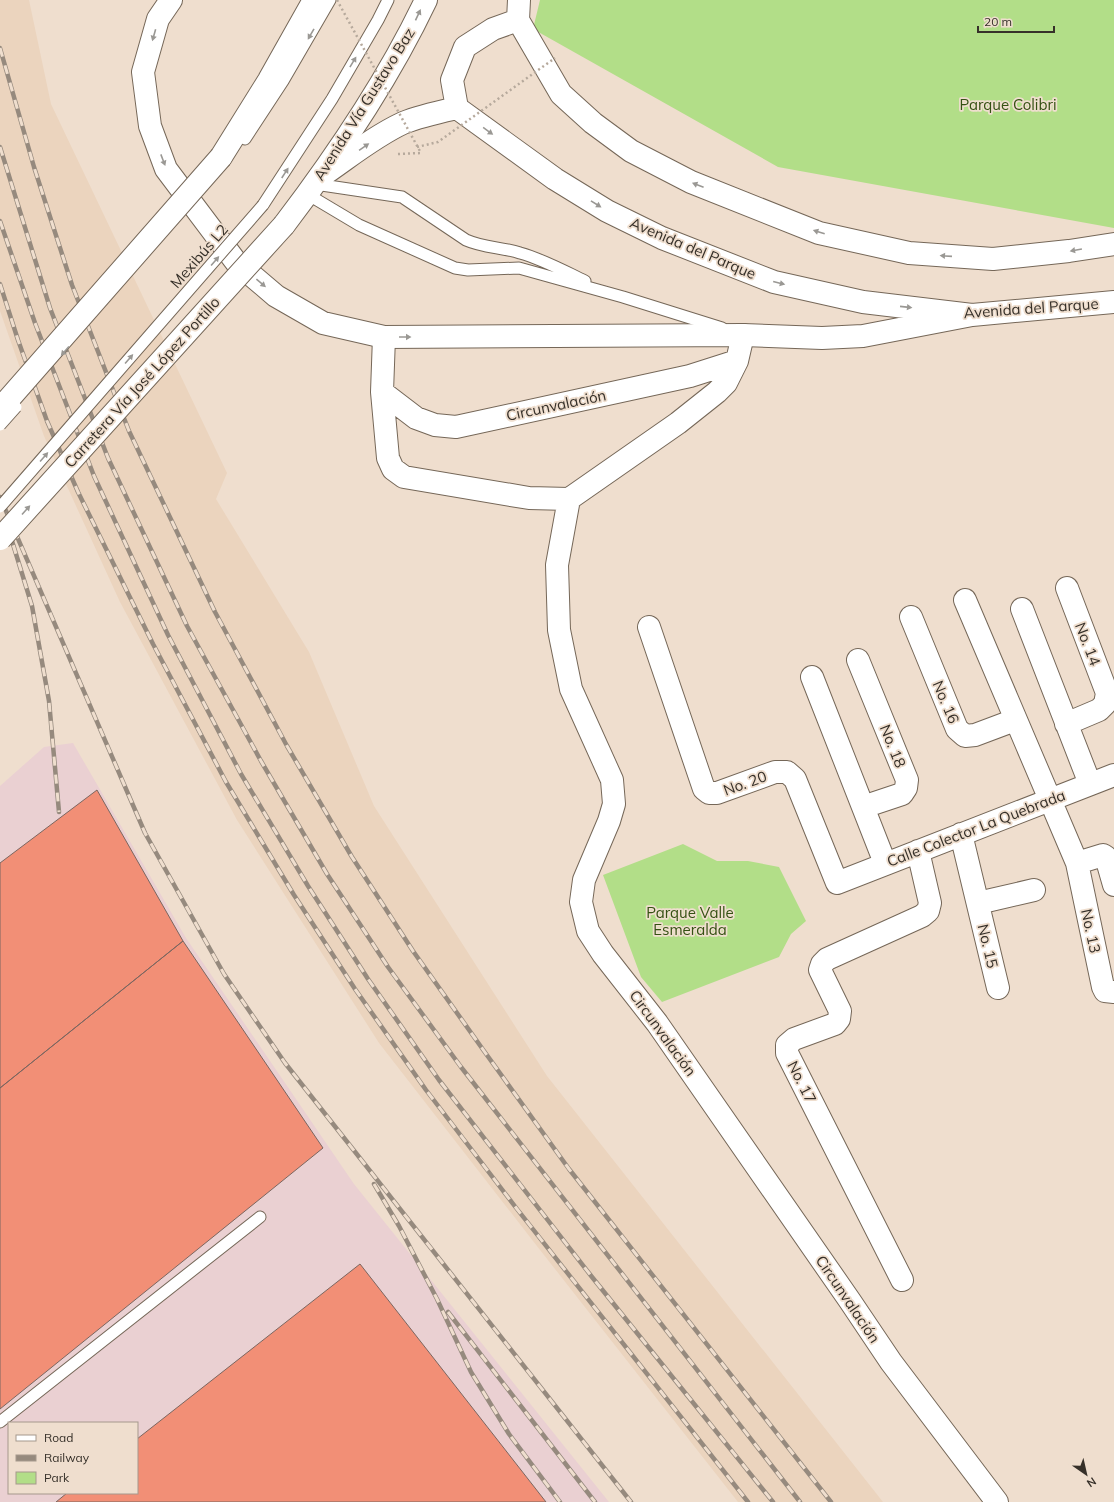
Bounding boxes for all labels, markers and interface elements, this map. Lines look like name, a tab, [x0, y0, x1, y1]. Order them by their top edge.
scale bar	[978, 8, 1054, 34]
one-way arrow	[415, 10, 421, 21]
text: 20 m	[984, 14, 1012, 29]
street label: Avenida Vía Gustavo Baz	[309, 24, 419, 184]
one-way arrow	[150, 28, 156, 41]
one-way arrow	[307, 28, 314, 40]
one-way arrow	[350, 56, 357, 68]
park label: Parque Colibri	[960, 95, 1056, 114]
one-way arrow	[483, 127, 494, 135]
one-way arrow	[358, 143, 369, 151]
one-way arrow	[160, 155, 166, 167]
one-way arrow	[281, 167, 288, 178]
one-way arrow	[691, 181, 703, 187]
one-way arrow	[591, 200, 601, 208]
street label: Avenida del Parque	[627, 213, 759, 283]
street label: Mexibús L2	[166, 220, 232, 292]
one-way arrow	[812, 229, 824, 235]
one-way arrow	[1069, 247, 1082, 253]
one-way arrow	[940, 252, 952, 259]
one-way arrow	[210, 255, 219, 266]
one-way arrow	[255, 279, 266, 288]
one-way arrow	[773, 280, 785, 286]
street label: Carretera Vía José López Portillo	[60, 293, 224, 471]
street label: Avenida del Parque	[963, 294, 1099, 322]
one-way arrow	[900, 304, 913, 311]
one-way arrow	[399, 334, 412, 340]
one-way arrow	[60, 346, 69, 356]
one-way arrow	[125, 353, 134, 364]
street label: Circunvalación	[504, 385, 608, 425]
one-way arrow	[39, 452, 49, 462]
one-way arrow	[21, 505, 31, 515]
street label: No. 14	[1071, 620, 1105, 668]
street label: No. 16	[929, 678, 963, 726]
street label: No. 18	[876, 722, 910, 770]
street label: No. 20	[721, 766, 769, 800]
street label: Calle Colector La Quebrada	[884, 785, 1068, 871]
park label: Parque Valle Esmeralda	[646, 903, 734, 939]
street label: No. 13	[1077, 907, 1105, 955]
street label: No. 15	[974, 922, 1002, 970]
street label: Circunvalación	[625, 986, 701, 1080]
street label: No. 17	[783, 1058, 821, 1106]
street label: Circunvalación	[812, 1252, 884, 1346]
legend	[8, 1422, 138, 1494]
text: Road	[44, 1430, 73, 1445]
text: Railway	[44, 1450, 90, 1465]
north arrow	[1066, 1454, 1106, 1494]
text: Park	[44, 1470, 70, 1485]
text: N	[1084, 1474, 1099, 1490]

